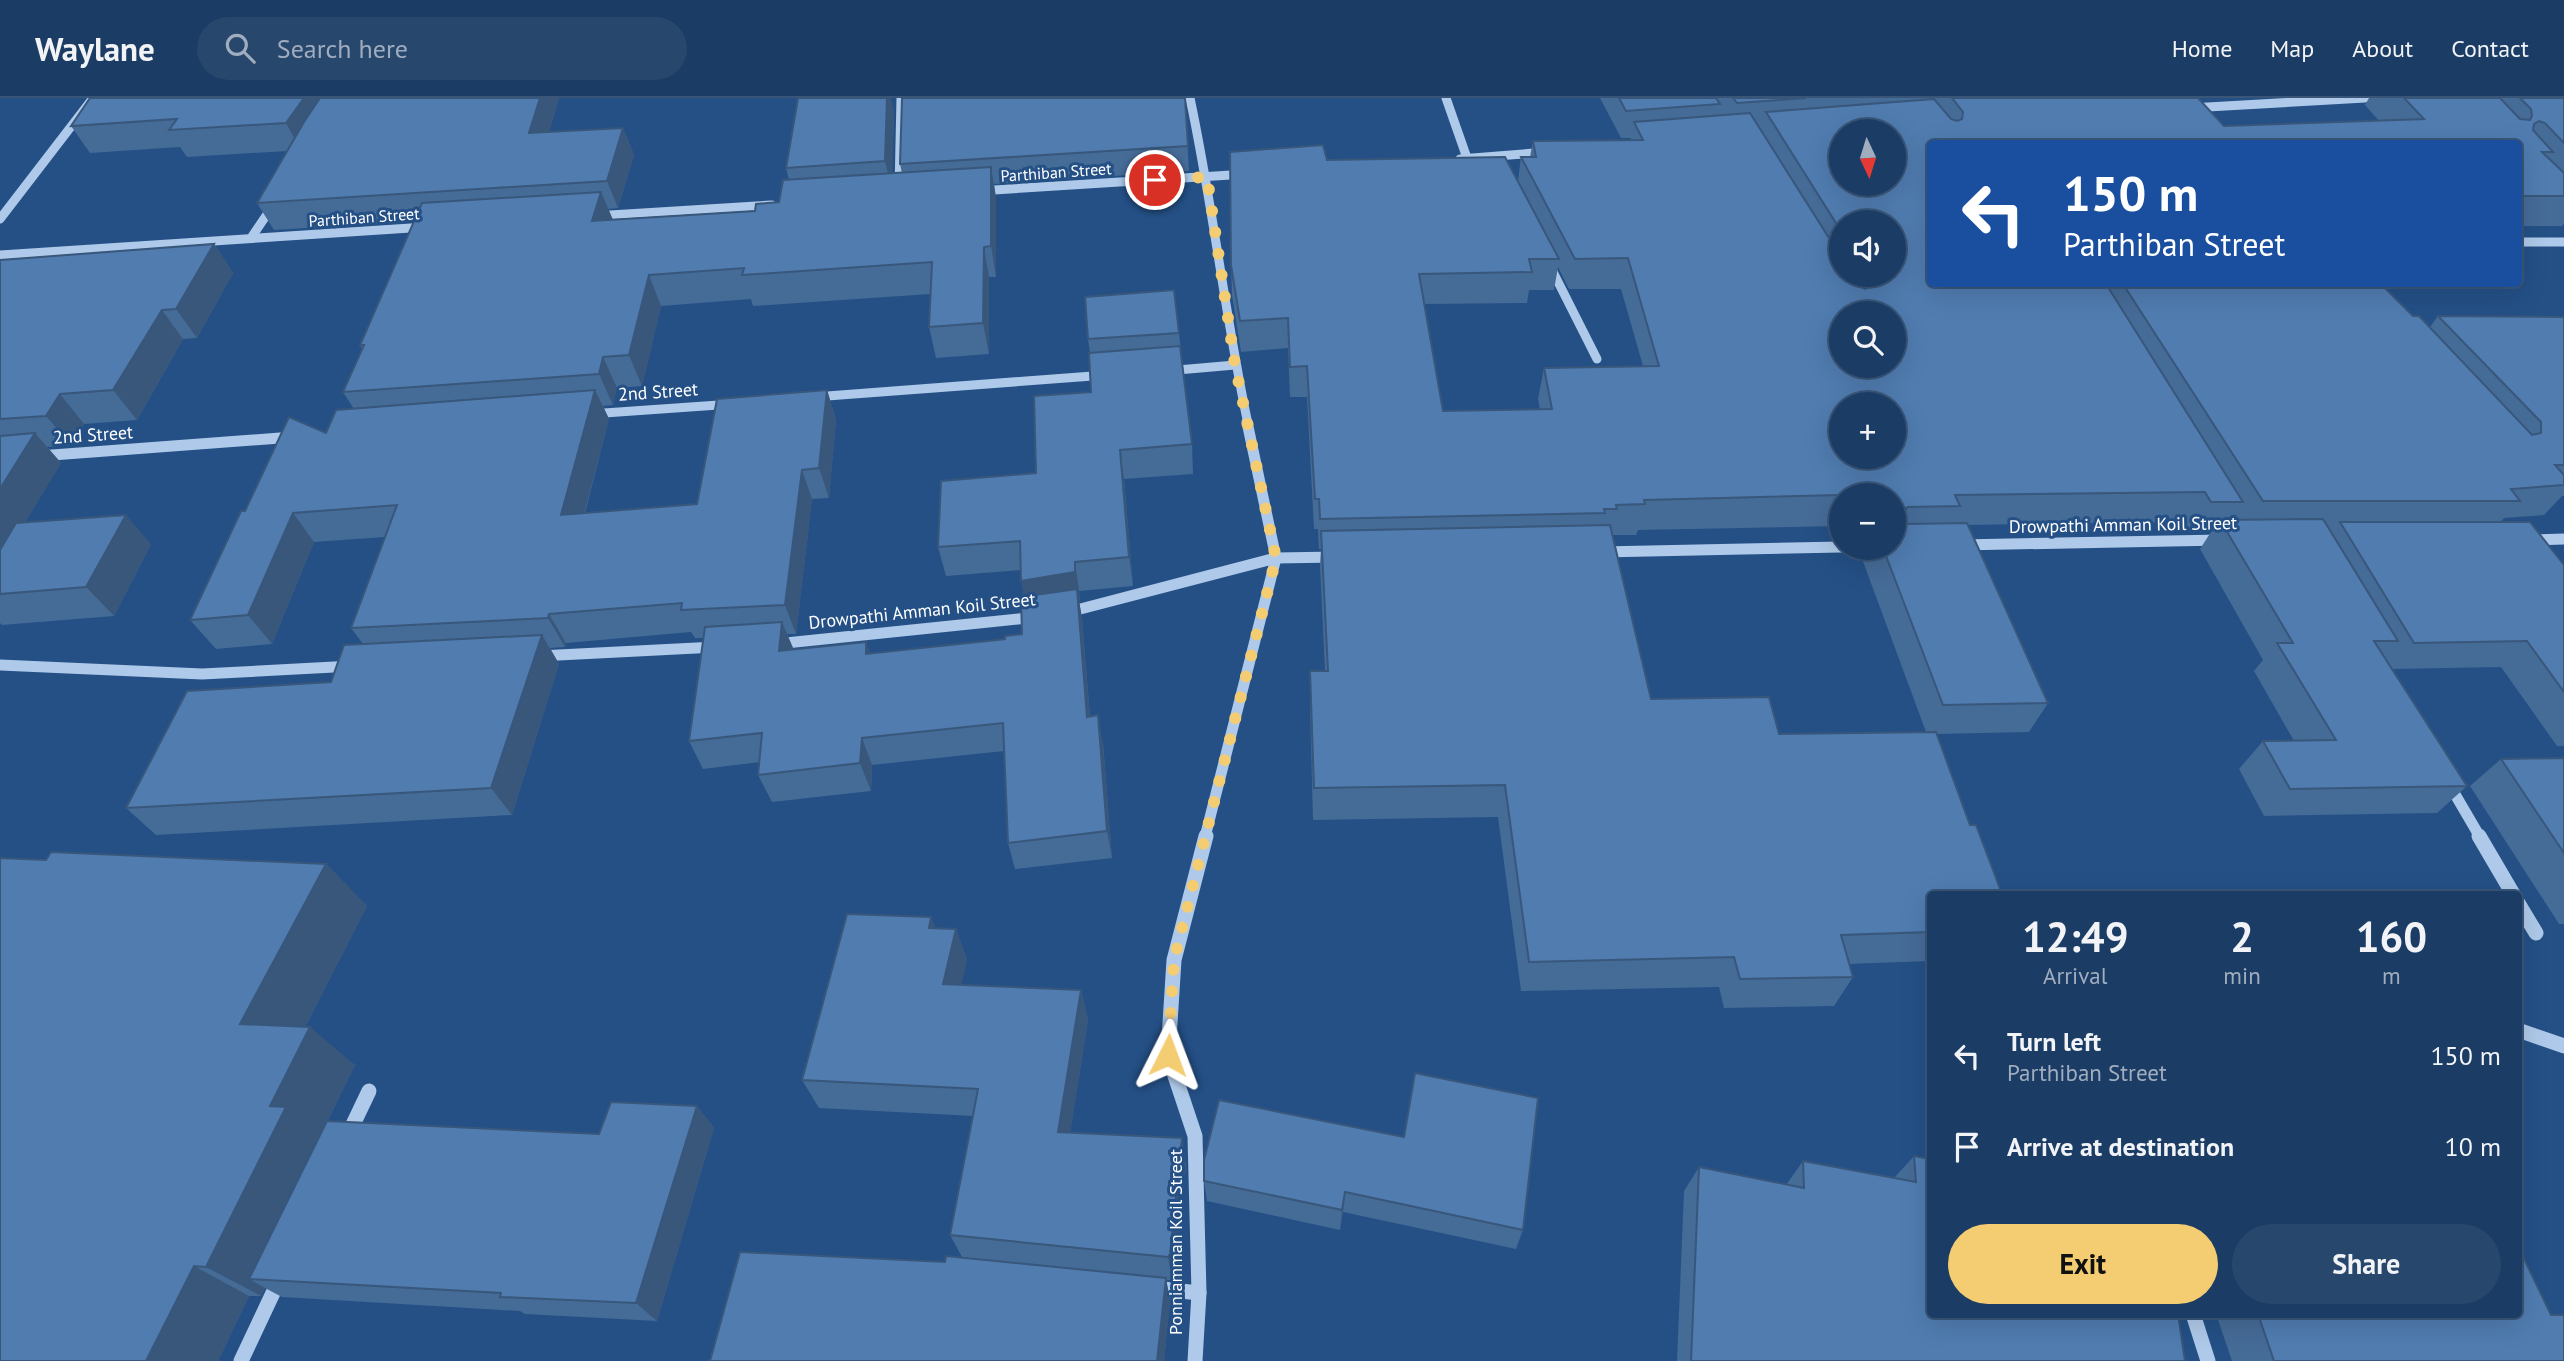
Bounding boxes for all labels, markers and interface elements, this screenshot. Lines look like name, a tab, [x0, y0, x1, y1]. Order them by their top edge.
search box	[197, 17, 687, 80]
text: Waylane	[35, 27, 155, 70]
icon: search	[221, 29, 259, 67]
text: Search here	[277, 32, 408, 65]
text: Home	[2172, 33, 2232, 64]
text: Map	[2270, 33, 2314, 64]
text: About	[2352, 33, 2413, 64]
text: Contact	[2451, 33, 2529, 64]
north arrow	[1829, 119, 1906, 196]
map controls	[1829, 119, 1906, 560]
pin	[1125, 150, 1185, 210]
street label: Parthiban Street	[1000, 158, 1113, 186]
icon: arrive	[1136, 161, 1174, 199]
text: 150 m	[2063, 161, 2198, 225]
icon: left	[1948, 168, 2039, 259]
street label: Parthiban Street	[308, 203, 421, 231]
button: sound	[1829, 210, 1906, 287]
text: Parthiban Street	[2063, 223, 2285, 265]
button: search	[1829, 301, 1906, 378]
street label: 2nd Street	[617, 377, 699, 406]
button: +	[1829, 392, 1906, 469]
street label: 2nd Street	[52, 420, 134, 449]
button: −	[1829, 483, 1906, 560]
street label: Drowpathi Amman Koil Street	[2009, 511, 2237, 538]
street label: Drowpathi Amman Koil Street	[807, 587, 1037, 634]
text: 12:49	[2022, 909, 2128, 964]
text: 2	[2230, 909, 2254, 964]
text: 160	[2356, 909, 2427, 964]
text: Arrival	[2043, 961, 2107, 990]
text: min	[2223, 961, 2261, 990]
text: m	[2382, 961, 2401, 990]
position arrow	[1131, 1018, 1205, 1092]
text: Turn left	[2007, 1025, 2101, 1058]
icon: left	[1948, 1037, 1986, 1075]
text: 150 m	[2430, 1039, 2501, 1072]
text: Parthiban Street	[2007, 1058, 2167, 1087]
icon: arrive	[1948, 1128, 1986, 1166]
text: Arrive at destination	[2007, 1130, 2234, 1163]
text: 10 m	[2445, 1130, 2501, 1163]
street label: Ponniamman Koil Street	[1164, 1149, 1187, 1335]
button: Exit	[1948, 1224, 2218, 1304]
button: Share	[2232, 1224, 2501, 1304]

